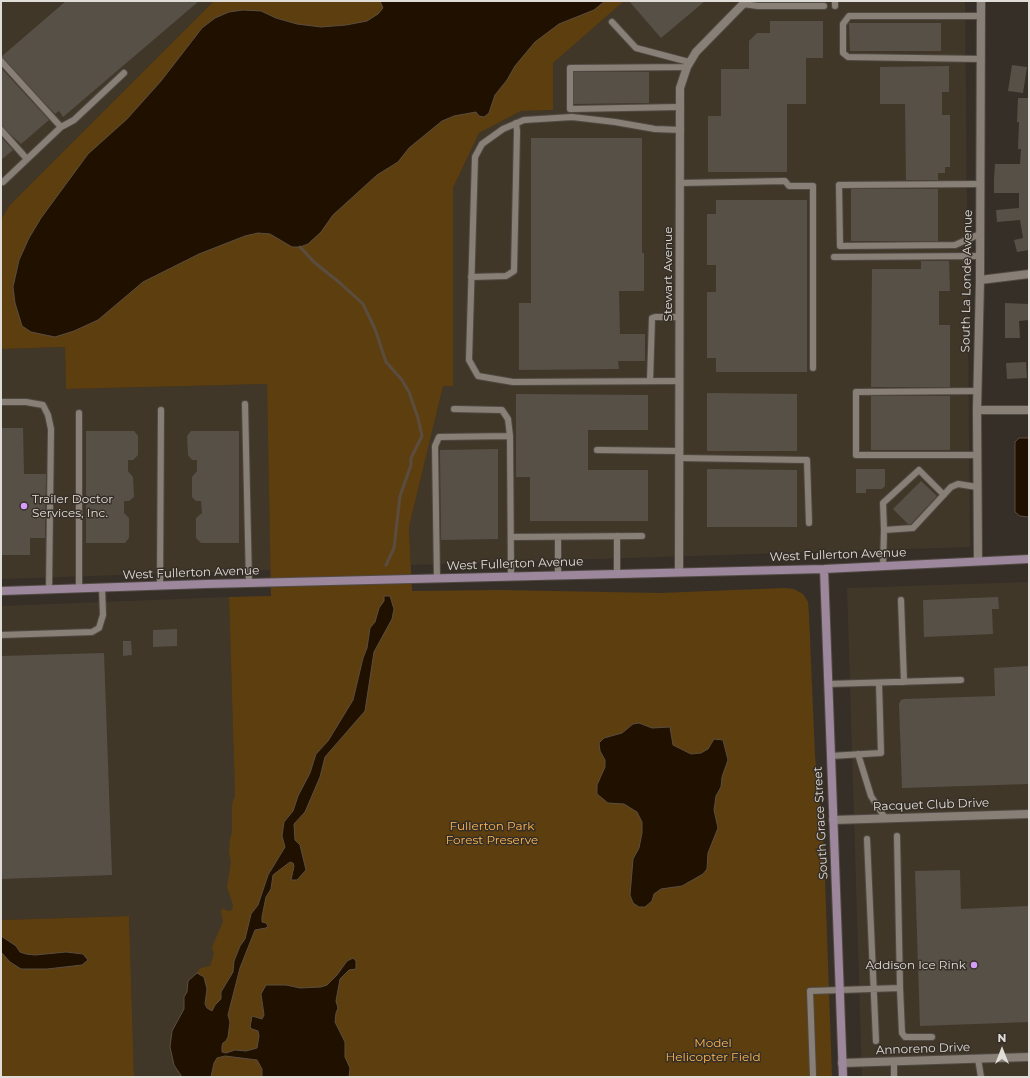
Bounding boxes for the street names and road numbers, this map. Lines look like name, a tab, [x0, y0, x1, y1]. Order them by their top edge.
street label: South La Londe Avenue	[959, 209, 975, 353]
street label: Stewart Avenue	[661, 227, 675, 321]
street label: West Fullerton Avenue	[769, 545, 907, 565]
street label: West Fullerton Avenue	[446, 554, 584, 574]
street label: West Fullerton Avenue	[122, 563, 260, 583]
street label: South Grace Street	[811, 766, 831, 880]
street label: Racquet Club Drive	[873, 796, 989, 814]
street label: Annoreno Drive	[876, 1040, 970, 1058]

